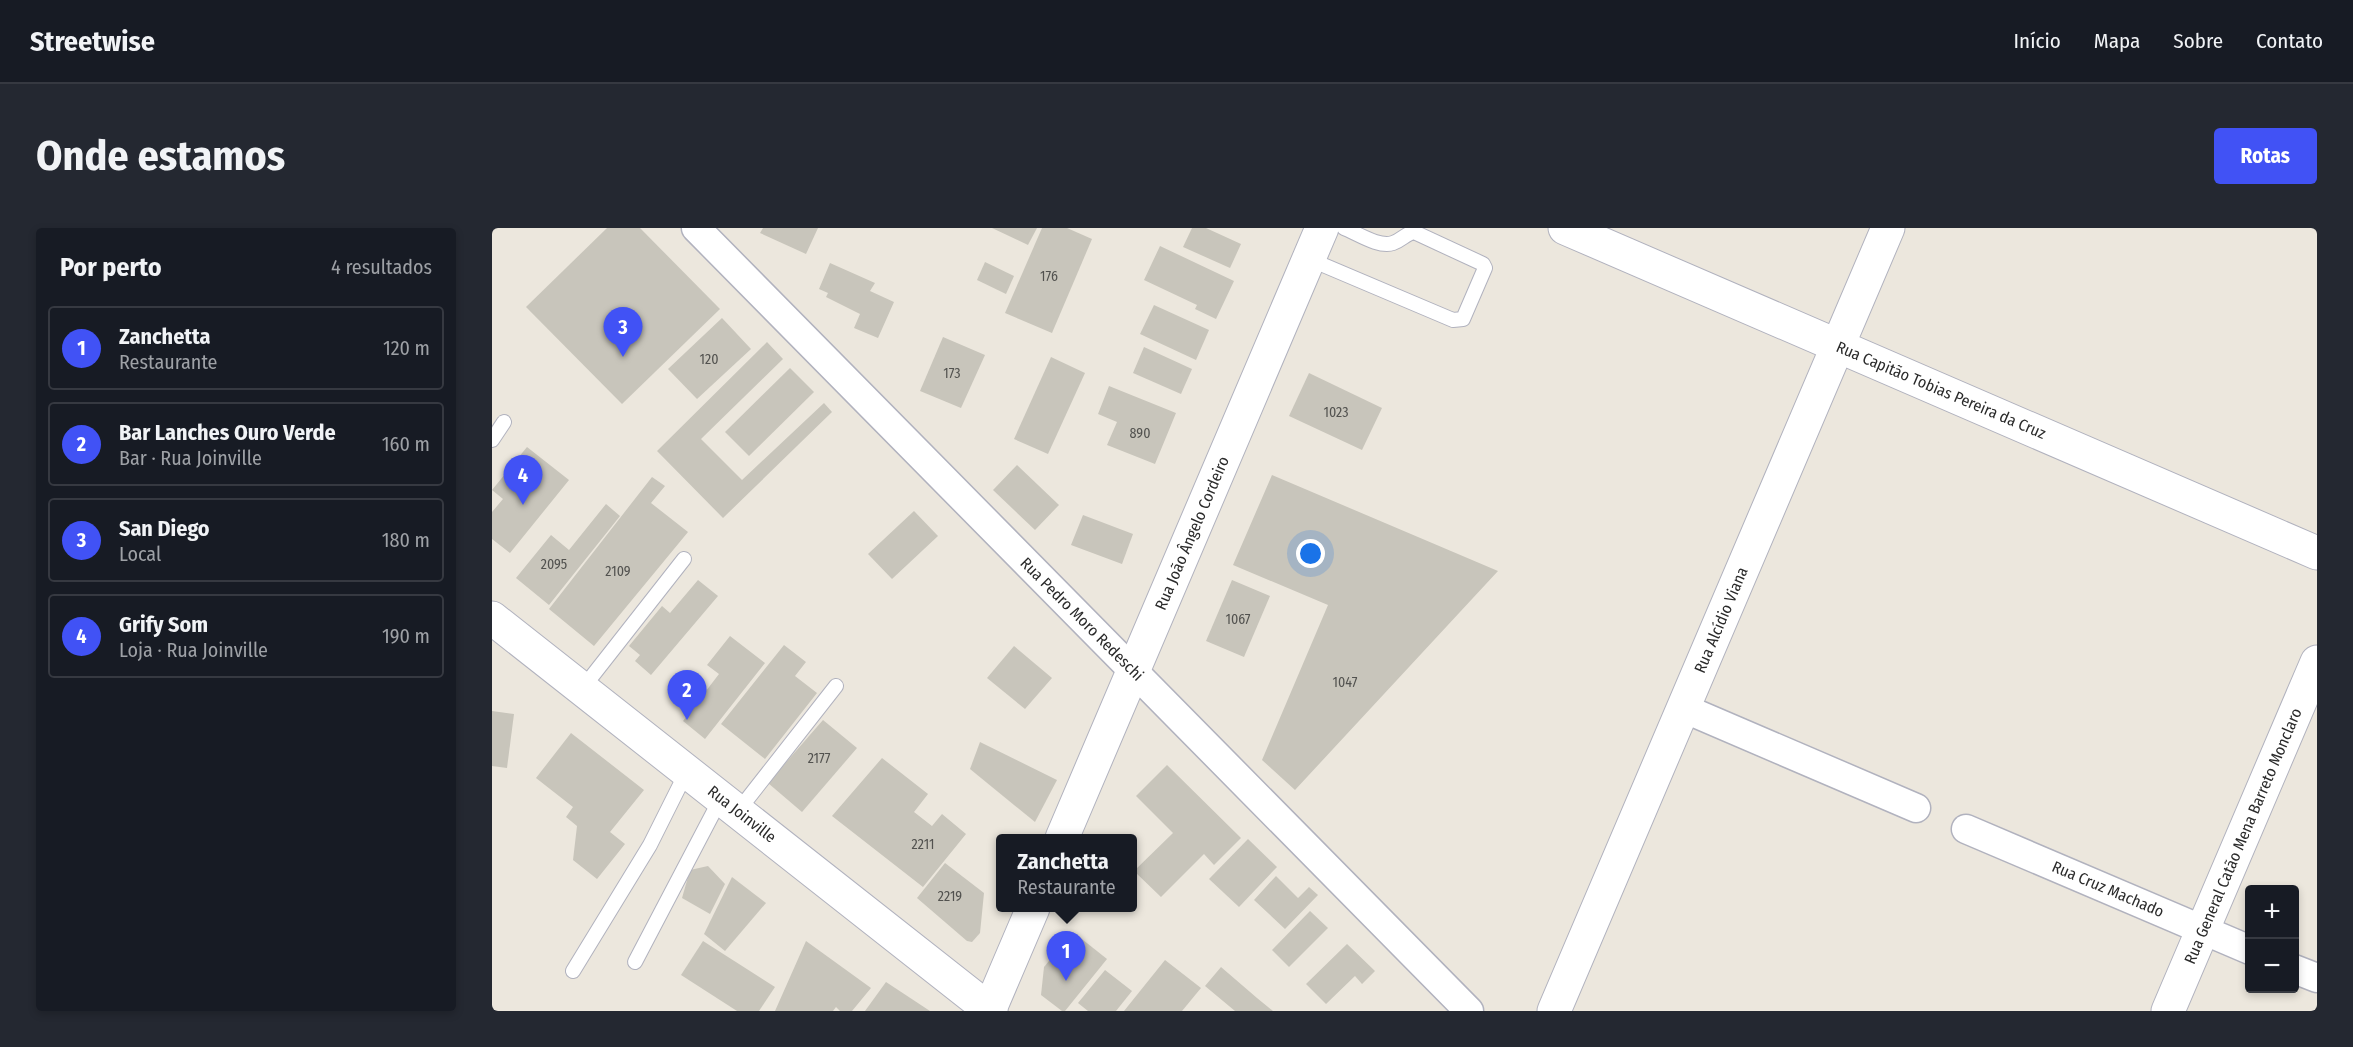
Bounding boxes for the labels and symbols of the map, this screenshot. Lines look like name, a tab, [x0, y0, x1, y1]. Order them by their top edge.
house number: 176	[1040, 268, 1058, 285]
pin: 3	[604, 308, 642, 357]
street label: Rua Capitão Tobias Pereira da Cruz	[1833, 337, 2049, 443]
house number: 120	[700, 351, 718, 368]
house number: 173	[943, 365, 961, 382]
house number: 1023	[1323, 404, 1349, 421]
house number: 890	[1130, 425, 1150, 442]
street label: Rua João Ângelo Cordeiro	[1151, 453, 1233, 613]
pin: 4	[504, 456, 543, 505]
your location	[1296, 539, 1325, 568]
street label: Rua Pedro Moro Redeschi	[1016, 553, 1148, 685]
house number: 2095	[541, 556, 567, 573]
house number: 2109	[605, 563, 631, 580]
street label: Rua Alcídio Viana	[1690, 564, 1752, 676]
house number: 1067	[1225, 611, 1251, 628]
pin: 2	[668, 670, 706, 720]
house number: 1047	[1333, 674, 1358, 691]
street label: Rua General Catão Mena Barreto Monclaro	[2180, 705, 2306, 967]
house number: 2177	[808, 750, 831, 767]
street label: Rua Joinville	[704, 782, 780, 847]
house number: 2211	[912, 836, 934, 853]
street label: Rua Cruz Machado	[2049, 857, 2167, 921]
house number: 2219	[938, 888, 962, 905]
pin: 1	[1046, 932, 1086, 981]

